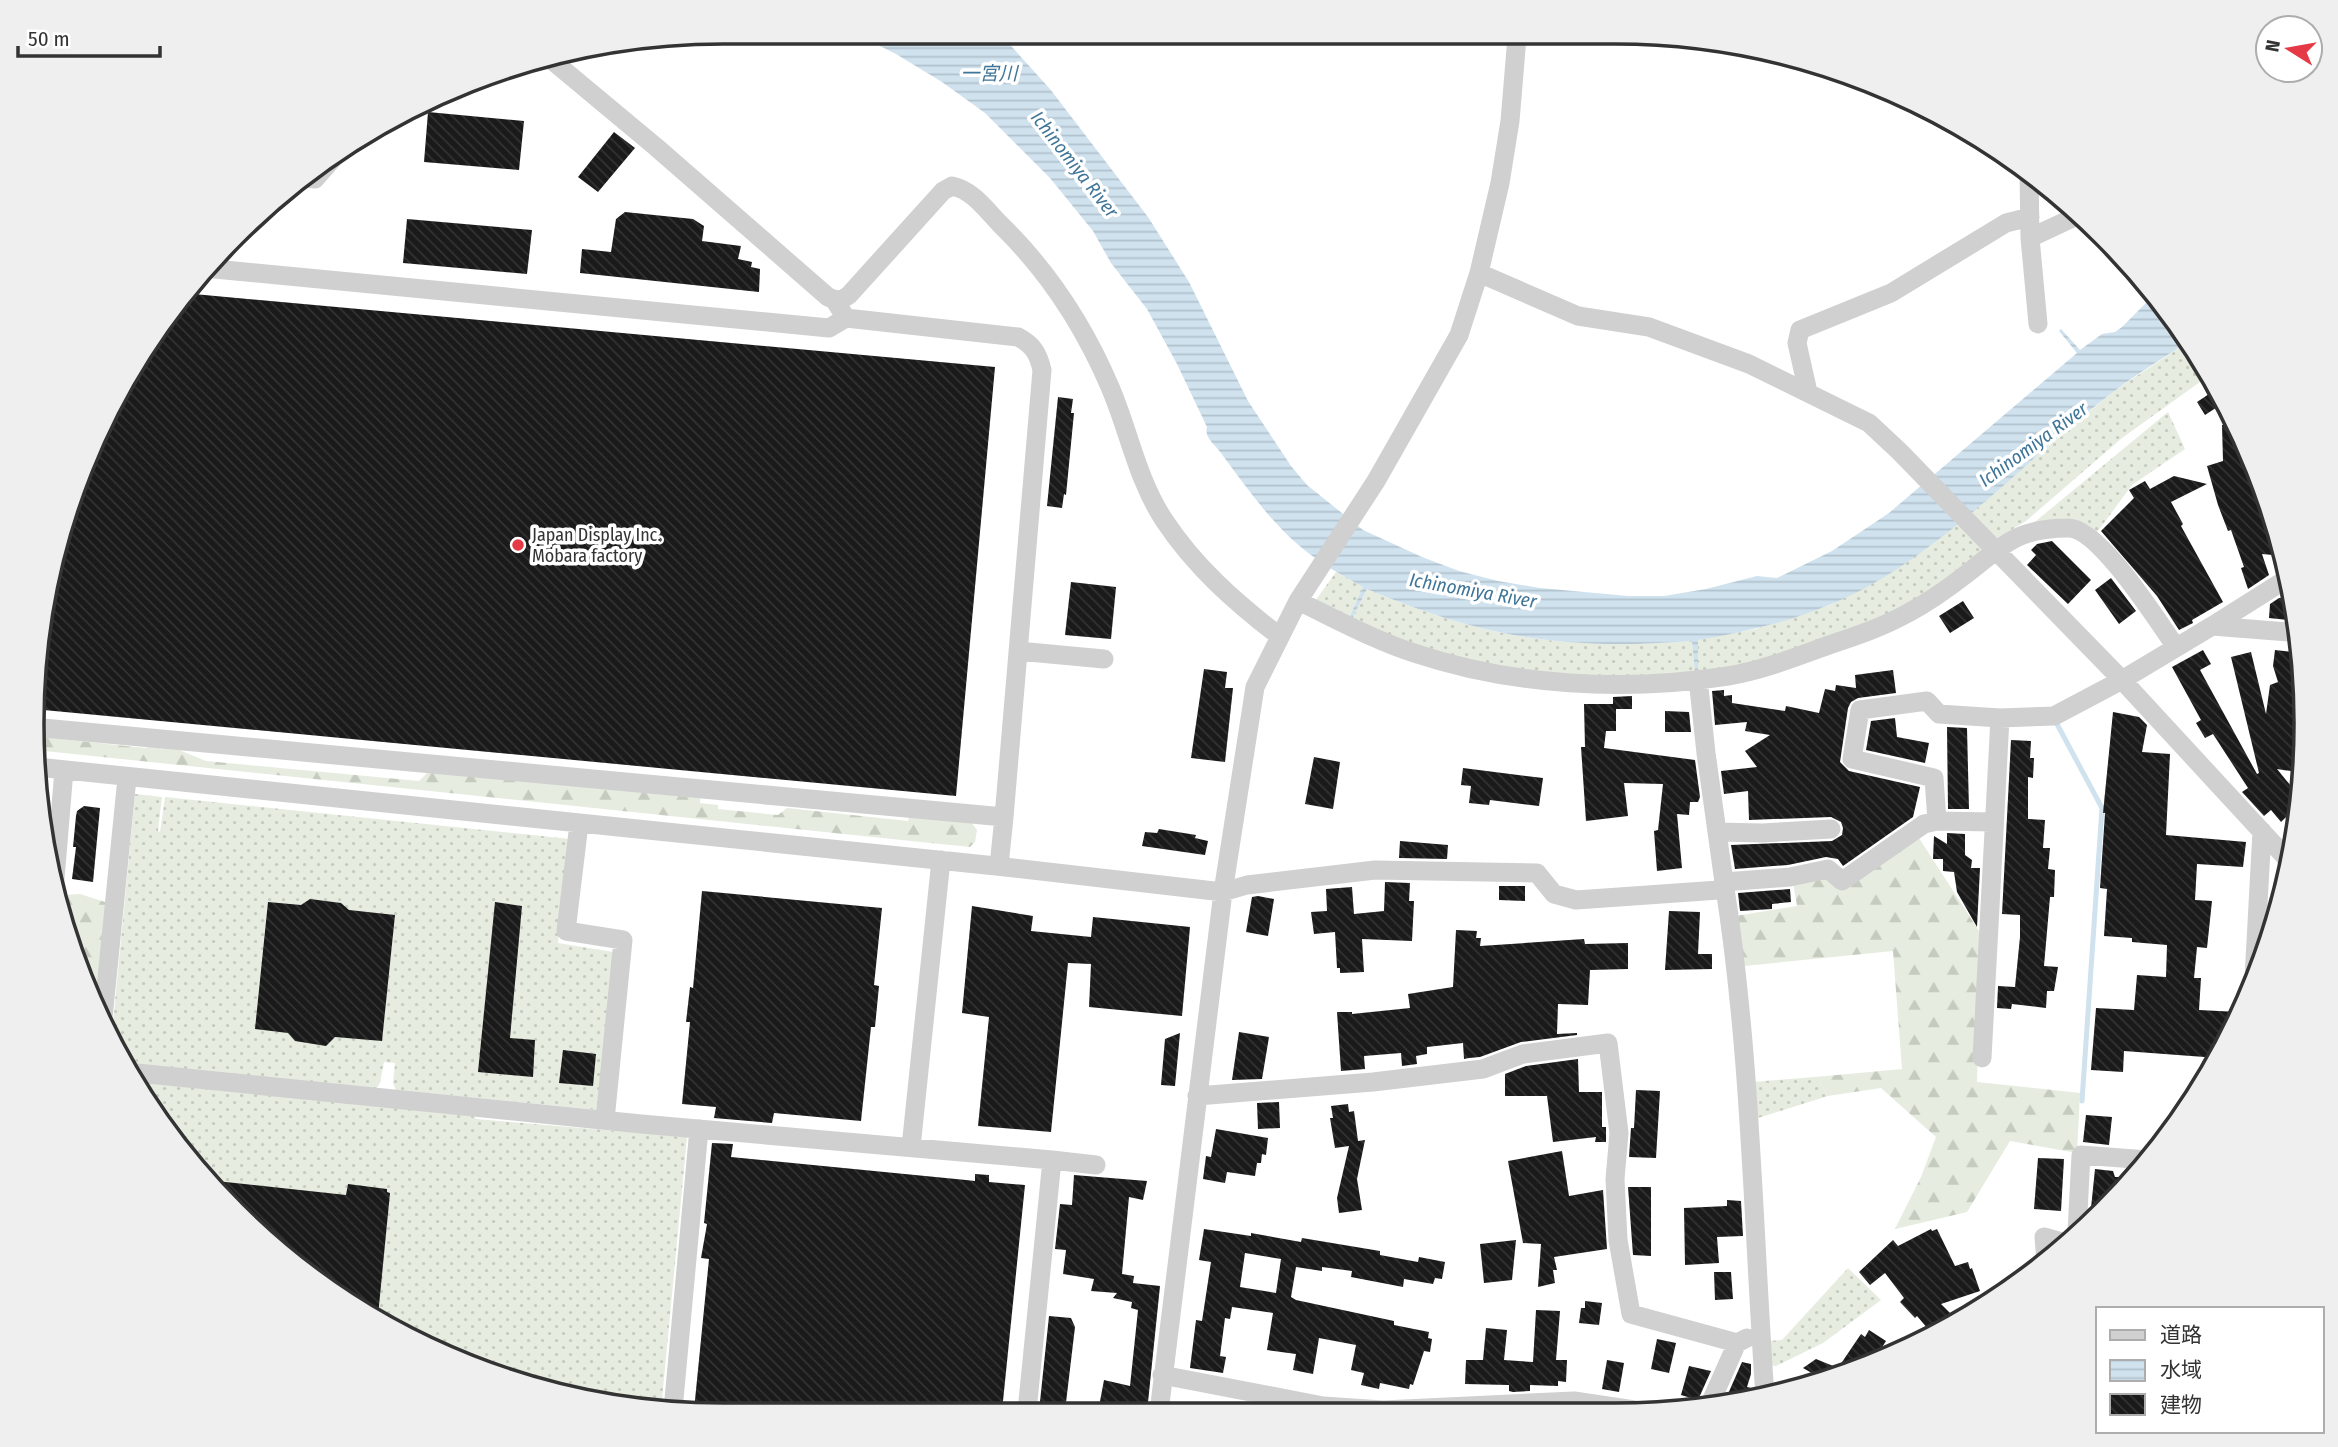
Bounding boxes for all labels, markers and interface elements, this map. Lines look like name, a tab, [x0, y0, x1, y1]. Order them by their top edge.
scale bar	[18, 14, 159, 58]
north arrow	[2254, 14, 2324, 84]
text: 50 m	[28, 26, 70, 52]
text: N	[2260, 38, 2285, 54]
water label: 一宮川	[960, 62, 1019, 85]
water label: Ichinomiya River	[1026, 107, 1124, 223]
water label: Ichinomiya River	[1974, 396, 2093, 492]
place label: Japan Display Inc. Mobara factory	[532, 524, 661, 567]
marker: Japan Display Inc. Mobara factory	[510, 537, 526, 553]
water label: Ichinomiya River	[1408, 568, 1540, 613]
legend	[2096, 1307, 2324, 1433]
text: 道路	[2160, 1322, 2202, 1348]
text: 水域	[2160, 1357, 2202, 1383]
text: 建物	[2160, 1392, 2202, 1418]

